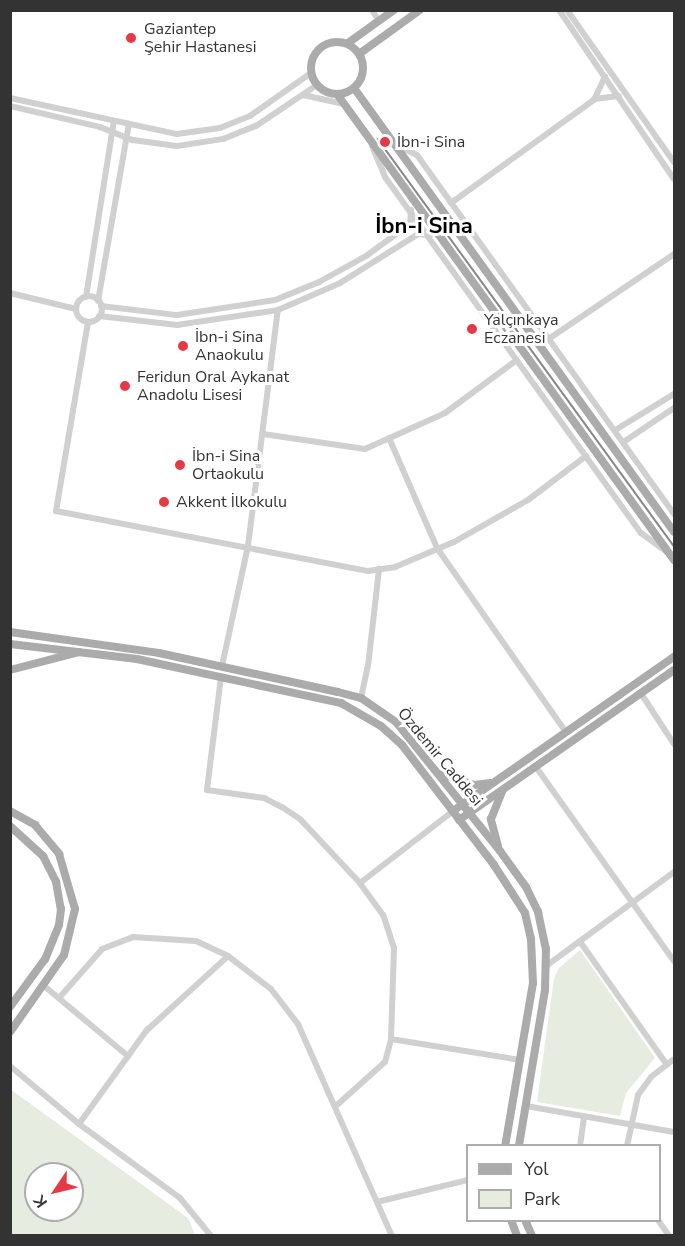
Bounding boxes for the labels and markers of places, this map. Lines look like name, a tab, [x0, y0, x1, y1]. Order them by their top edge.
place label: Gaziantep Şehir Hastanesi	[144, 19, 256, 57]
marker: Gaziantep Şehir Hastanesi	[122, 29, 140, 47]
place label: İbn-i Sina	[397, 132, 465, 152]
marker: İbn-i Sina	[378, 135, 392, 149]
place label: Yalçınkaya Eczanesi	[484, 310, 559, 348]
marker: Yalçınkaya Eczanesi	[465, 322, 479, 336]
place label: İbn-i Sina Anaokulu	[195, 327, 264, 365]
marker: İbn-i Sina Anaokulu	[176, 339, 190, 353]
place label: Feridun Oral Aykanat Anadolu Lisesi	[137, 367, 289, 405]
marker: Feridun Oral Aykanat Anadolu Lisesi	[118, 379, 132, 393]
place label: İbn-i Sina Ortaokulu	[192, 446, 264, 484]
marker: İbn-i Sina Ortaokulu	[173, 458, 187, 472]
place label: Akkent İlkokulu	[176, 492, 287, 512]
marker: Akkent İlkokulu	[157, 495, 171, 509]

